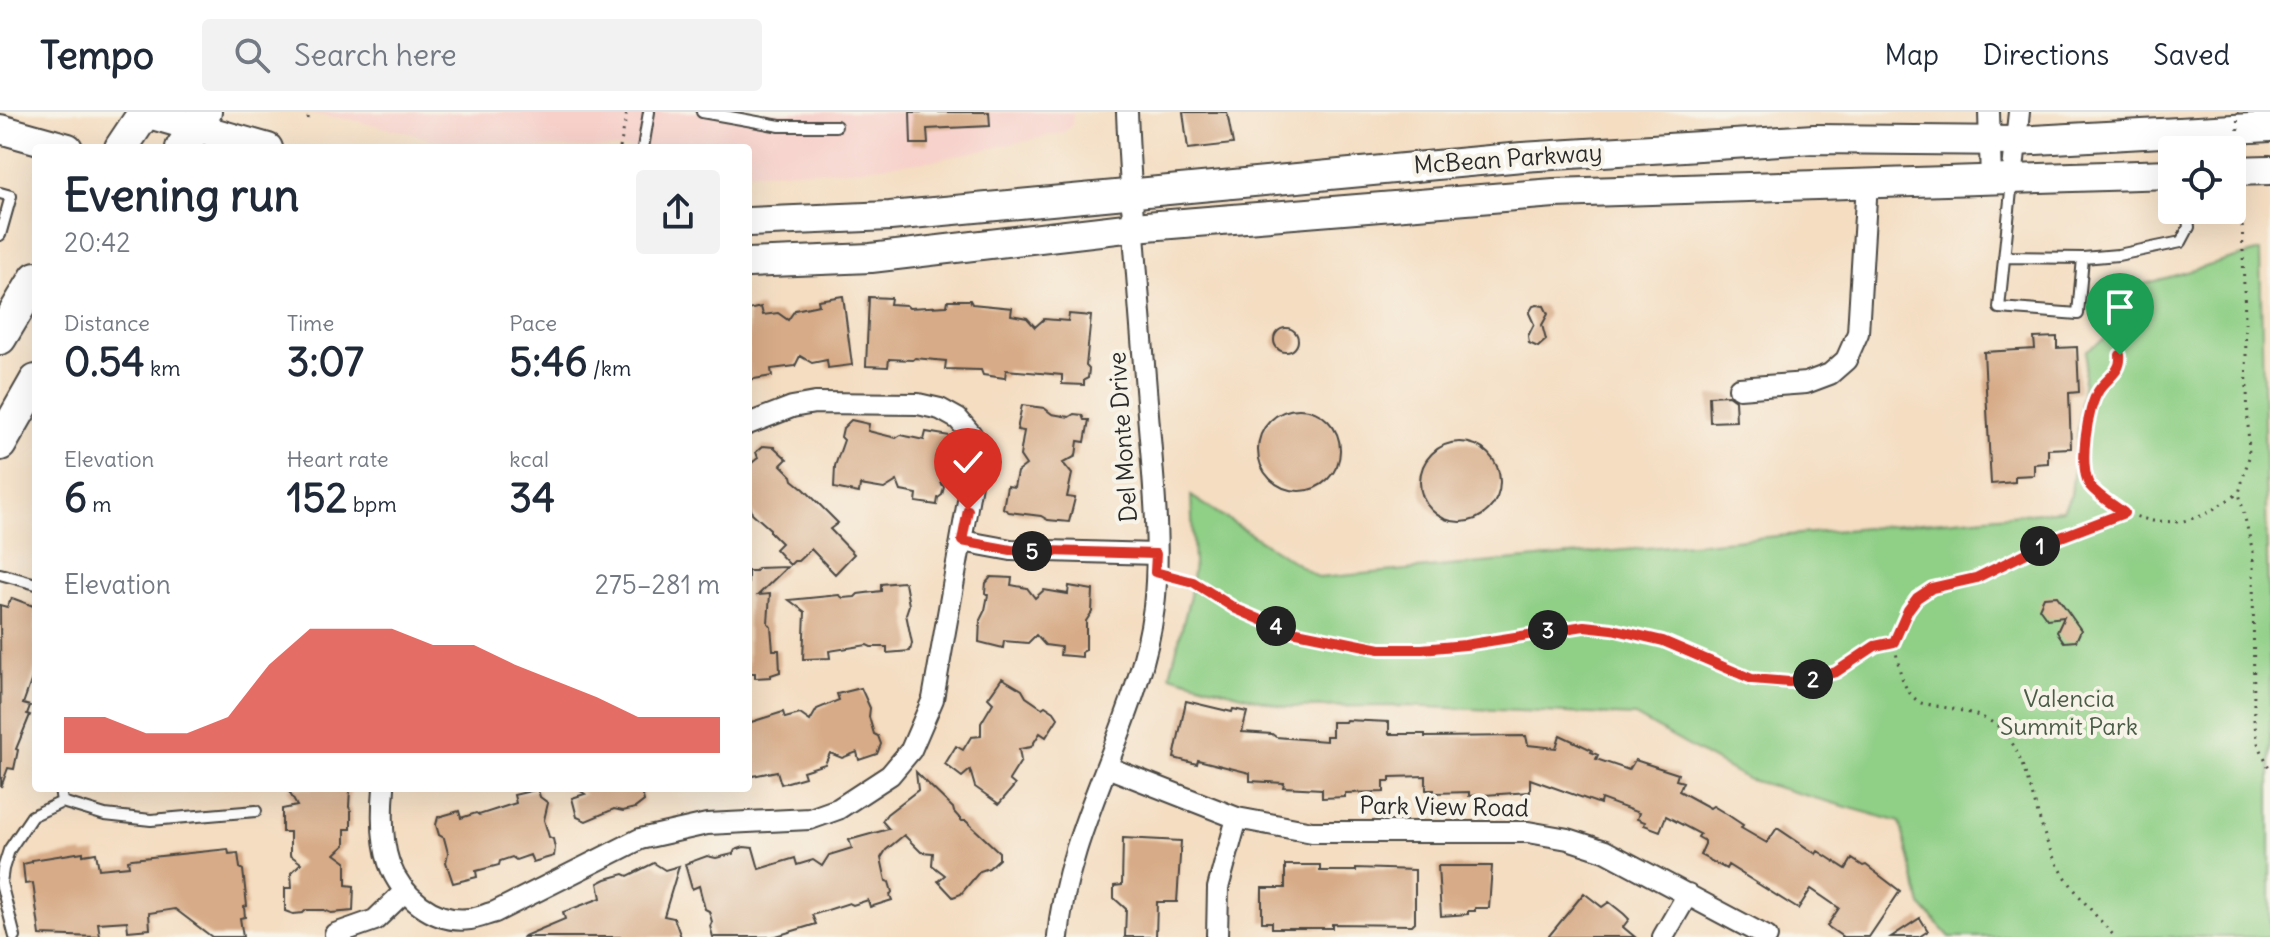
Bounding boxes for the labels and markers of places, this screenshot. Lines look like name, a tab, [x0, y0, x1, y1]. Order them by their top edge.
pin	[2086, 273, 2154, 355]
pin	[934, 428, 1002, 510]
pin: 1	[2020, 526, 2060, 566]
pin: 5	[1012, 531, 1052, 571]
pin: 4	[1256, 606, 1296, 646]
pin: 3	[1528, 610, 1568, 650]
pin: 2	[1793, 659, 1833, 699]

